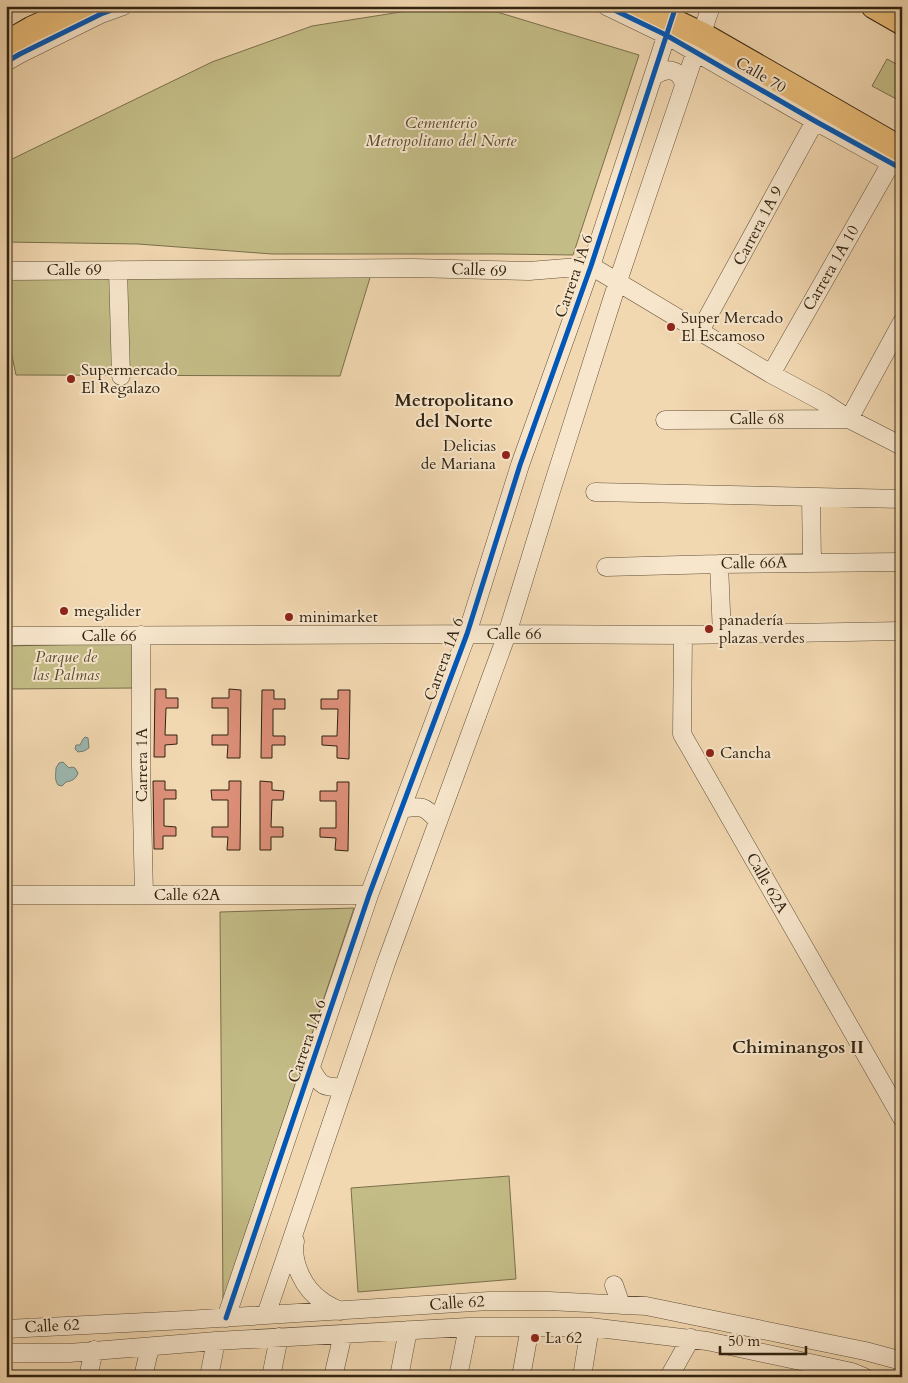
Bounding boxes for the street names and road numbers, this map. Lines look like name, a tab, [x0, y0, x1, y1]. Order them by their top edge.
street label: Calle 70	[732, 52, 790, 98]
street label: Carrera 1A 9	[728, 182, 788, 270]
street label: Carrera 1A 10	[798, 221, 864, 315]
street label: Carrera 1A 6	[549, 231, 599, 321]
street label: Calle 69	[451, 258, 507, 282]
street label: Calle 69	[46, 259, 102, 281]
street label: Calle 68	[729, 408, 785, 430]
street label: Calle 66A	[721, 551, 788, 575]
street label: Carrera 1A 6	[419, 614, 469, 704]
street label: Calle 66	[486, 623, 542, 645]
street label: Calle 66	[81, 625, 137, 647]
street label: Carrera 1A	[131, 727, 153, 802]
street label: Calle 62A	[741, 849, 793, 918]
street label: Calle 62A	[154, 884, 221, 906]
street label: Carrera 1A 6	[282, 996, 332, 1086]
street label: Calle 62	[429, 1290, 485, 1316]
street label: Calle 62	[24, 1314, 80, 1338]

